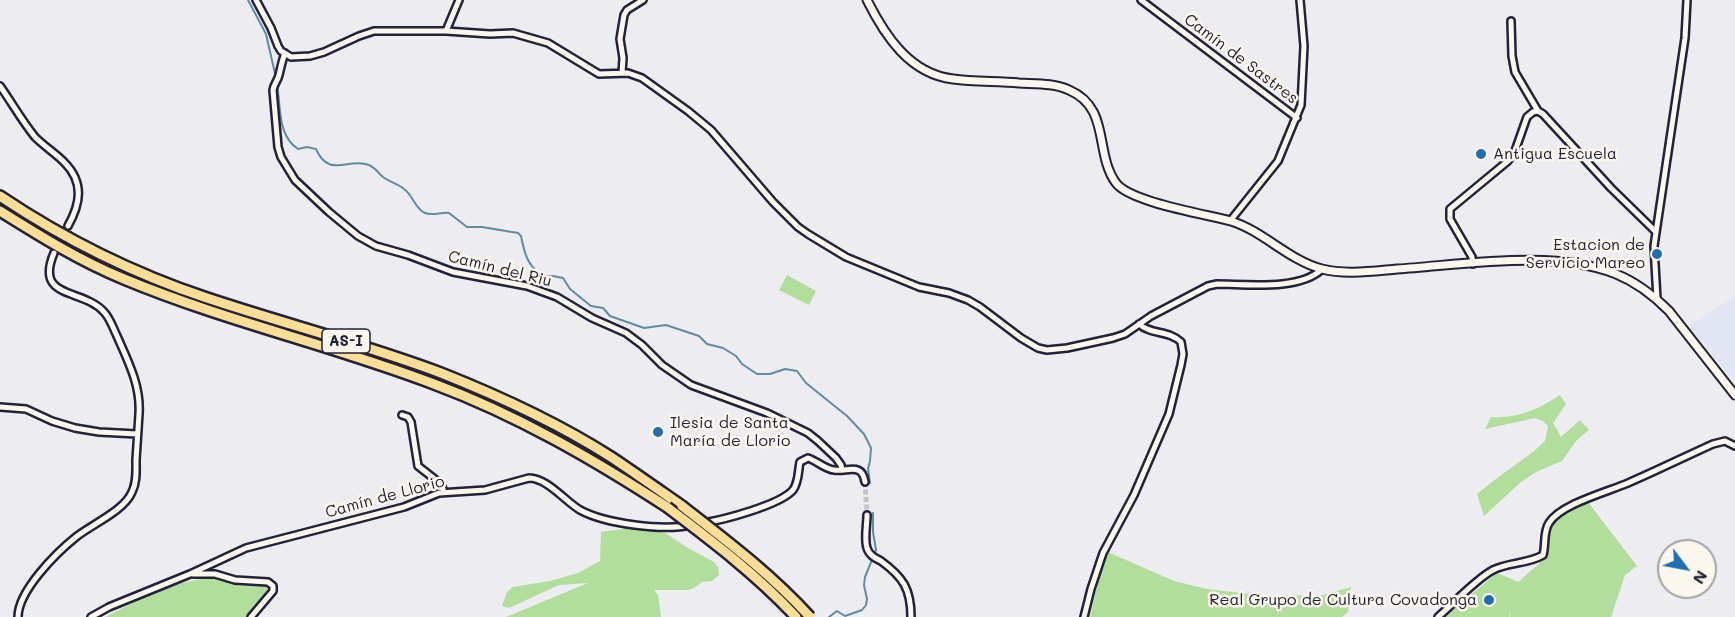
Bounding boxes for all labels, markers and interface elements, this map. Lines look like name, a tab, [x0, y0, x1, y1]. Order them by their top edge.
street label: Camín de Sastres	[1180, 10, 1302, 108]
place label: Antigua Escuela	[1493, 144, 1617, 164]
marker: Antigua Escuela	[1474, 147, 1488, 161]
place label: Estacion de Servicio Mareo	[1526, 235, 1645, 273]
street label: Camín del Riu	[446, 247, 554, 291]
marker: Estacion de Servicio Mareo	[1650, 247, 1664, 261]
road number: AS-I	[322, 329, 370, 353]
place label: Ilesia de Santa María de Llorio	[670, 413, 790, 451]
marker: Ilesia de Santa María de Llorio	[651, 425, 665, 439]
street label: Camín de Llorio	[323, 472, 447, 522]
north arrow	[1657, 539, 1717, 599]
text: N	[1689, 567, 1713, 588]
place label: Real Grupo de Cultura Covadonga	[1209, 590, 1477, 610]
marker: Real Grupo de Cultura Covadonga	[1482, 593, 1496, 607]

